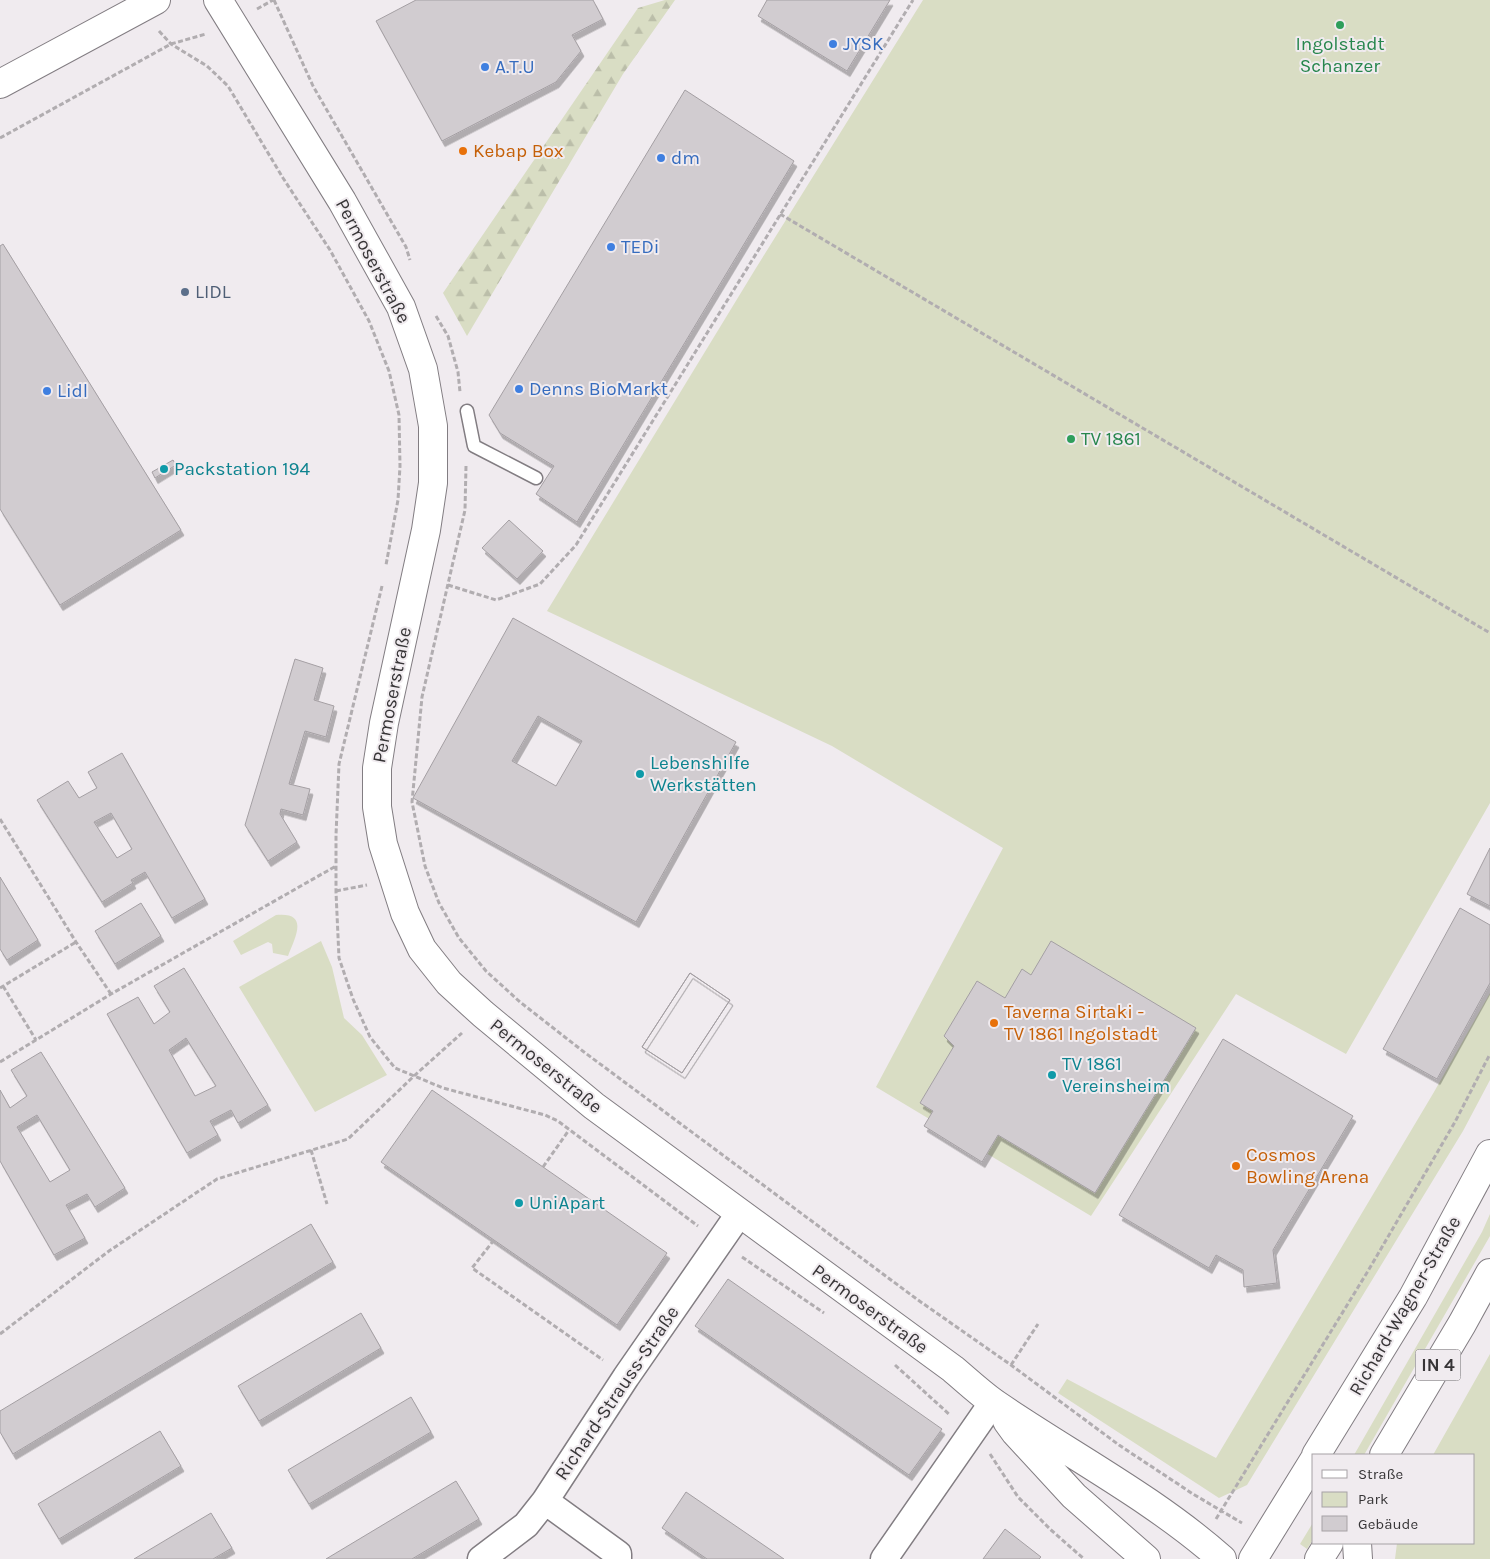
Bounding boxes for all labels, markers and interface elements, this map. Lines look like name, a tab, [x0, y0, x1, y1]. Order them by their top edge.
marker: Ingolstadt Schanzer	[1334, 19, 1346, 31]
place label: JYSK	[843, 33, 884, 55]
place label: Ingolstadt Schanzer	[1295, 33, 1385, 77]
marker: JYSK	[827, 38, 839, 50]
place label: A.T.U	[495, 56, 535, 78]
marker: A.T.U	[479, 61, 491, 73]
place label: Kebap Box	[473, 140, 564, 162]
marker: Kebap Box	[457, 145, 469, 157]
place label: dm	[671, 147, 700, 169]
marker: dm	[655, 152, 667, 164]
street label: Permoserstraße	[331, 195, 415, 327]
place label: TEDi	[621, 236, 659, 258]
marker: TEDi	[605, 241, 617, 253]
place label: LIDL	[195, 281, 231, 303]
marker: LIDL	[179, 286, 191, 298]
place label: Denns BioMarkt	[529, 378, 668, 400]
place label: Lidl	[57, 380, 88, 402]
marker: Denns BioMarkt	[513, 383, 525, 395]
marker: Lidl	[41, 385, 53, 397]
place label: TV 1861	[1081, 428, 1141, 450]
marker: TV 1861	[1065, 433, 1077, 445]
place label: Packstation 194	[174, 458, 311, 480]
marker: Packstation 194	[158, 463, 170, 475]
street label: Permoserstraße	[368, 625, 416, 765]
place label: Lebenshilfe Werkstätten	[650, 752, 757, 796]
marker: Lebenshilfe Werkstätten	[634, 768, 646, 780]
place label: Taverna Sirtaki - TV 1861 Ingolstadt	[1004, 1001, 1158, 1045]
street label: Permoserstraße	[486, 1014, 606, 1118]
marker: Taverna Sirtaki - TV 1861 Ingolstadt	[988, 1017, 1000, 1029]
place label: TV 1861 Vereinsheim	[1062, 1053, 1170, 1097]
marker: TV 1861 Vereinsheim	[1046, 1069, 1058, 1081]
place label: Cosmos Bowling Arena	[1246, 1144, 1369, 1188]
marker: Cosmos Bowling Arena	[1230, 1160, 1242, 1172]
place label: UniApart	[529, 1192, 605, 1214]
marker: UniApart	[513, 1197, 525, 1209]
street label: Richard-Wagner-Straße	[1345, 1212, 1465, 1400]
street label: Permoserstraße	[808, 1260, 932, 1358]
street label: Richard-Strauss-Straße	[551, 1302, 683, 1484]
road number: IN 4	[1416, 1350, 1460, 1380]
legend	[1312, 1454, 1475, 1544]
text: Straße	[1358, 1465, 1403, 1483]
text: Park	[1358, 1490, 1388, 1508]
text: Gebäude	[1358, 1515, 1418, 1533]

